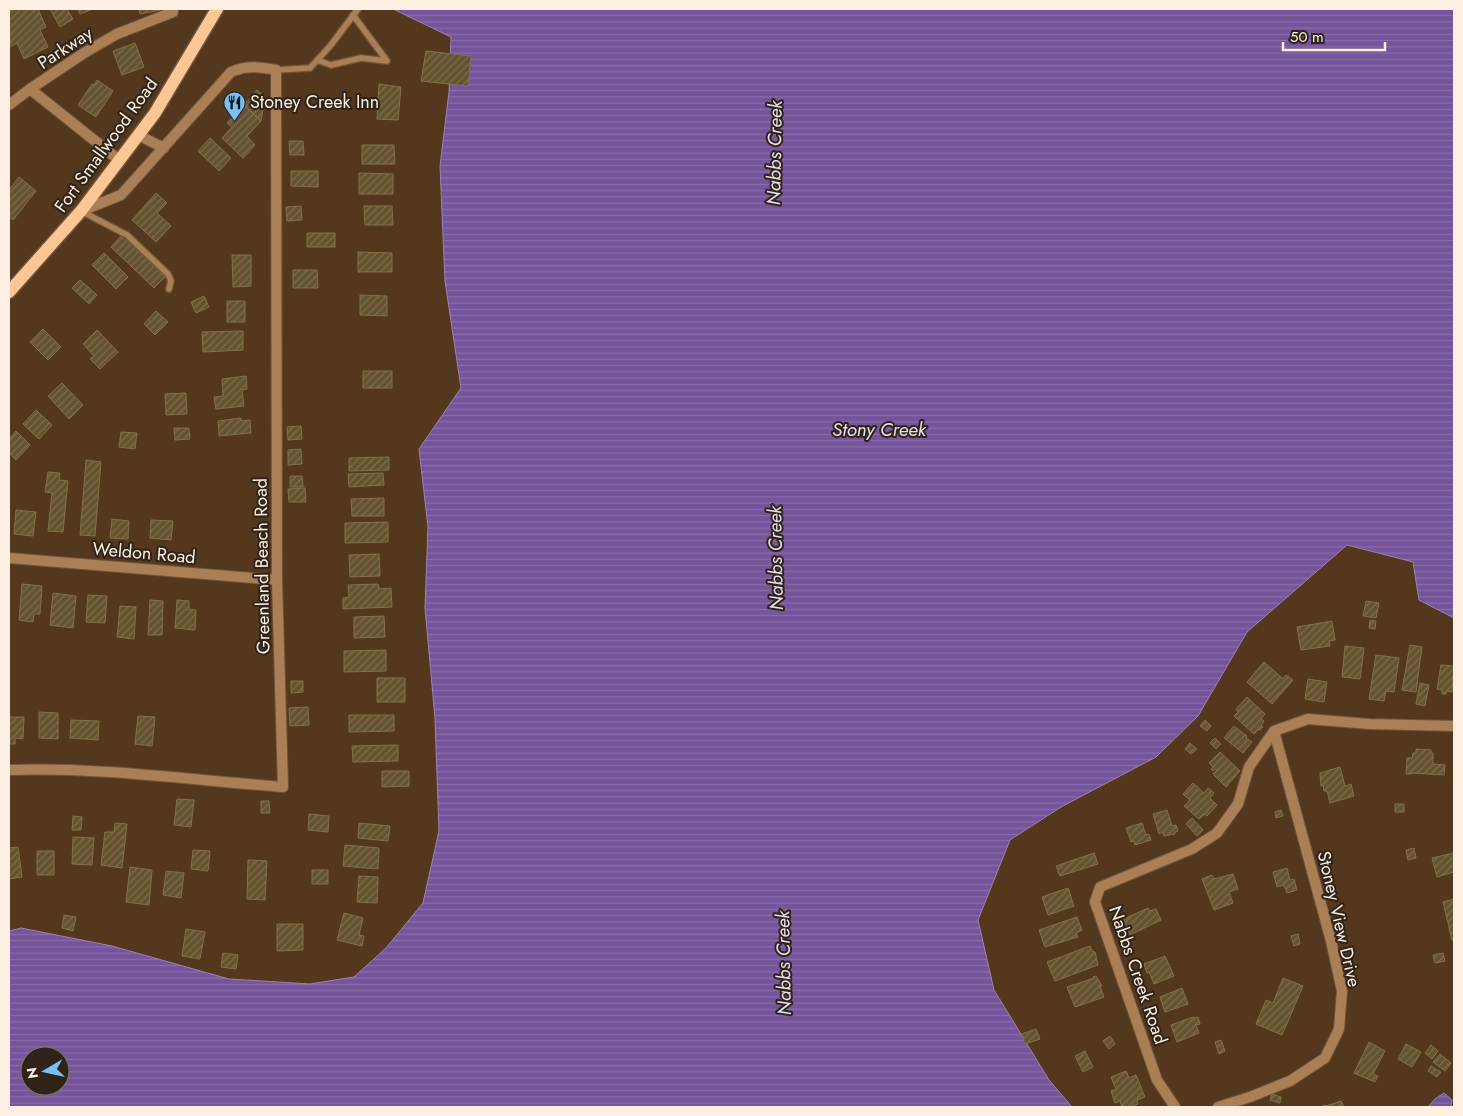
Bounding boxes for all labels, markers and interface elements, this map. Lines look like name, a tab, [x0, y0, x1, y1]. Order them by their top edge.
street label: Parkway	[32, 20, 98, 76]
scale bar	[1283, 20, 1386, 52]
text: 50 m	[1290, 26, 1324, 48]
street label: Fort Smallwood Road	[48, 72, 164, 218]
place label: Stoney Creek Inn	[250, 89, 379, 115]
restaurant icon: Stoney Creek Inn	[222, 90, 246, 121]
water label: Nabbs Creek	[760, 100, 789, 206]
water label: Stony Creek	[832, 416, 927, 443]
street label: Greenland Beach Road	[247, 478, 277, 654]
water label: Nabbs Creek	[761, 505, 790, 611]
street label: Weldon Road	[91, 536, 197, 570]
street label: Stoney View Drive	[1311, 848, 1367, 990]
street label: Nabbs Creek Road	[1102, 902, 1174, 1048]
water label: Nabbs Creek	[769, 910, 798, 1016]
north arrow	[20, 1046, 70, 1096]
text: N	[21, 1066, 43, 1080]

